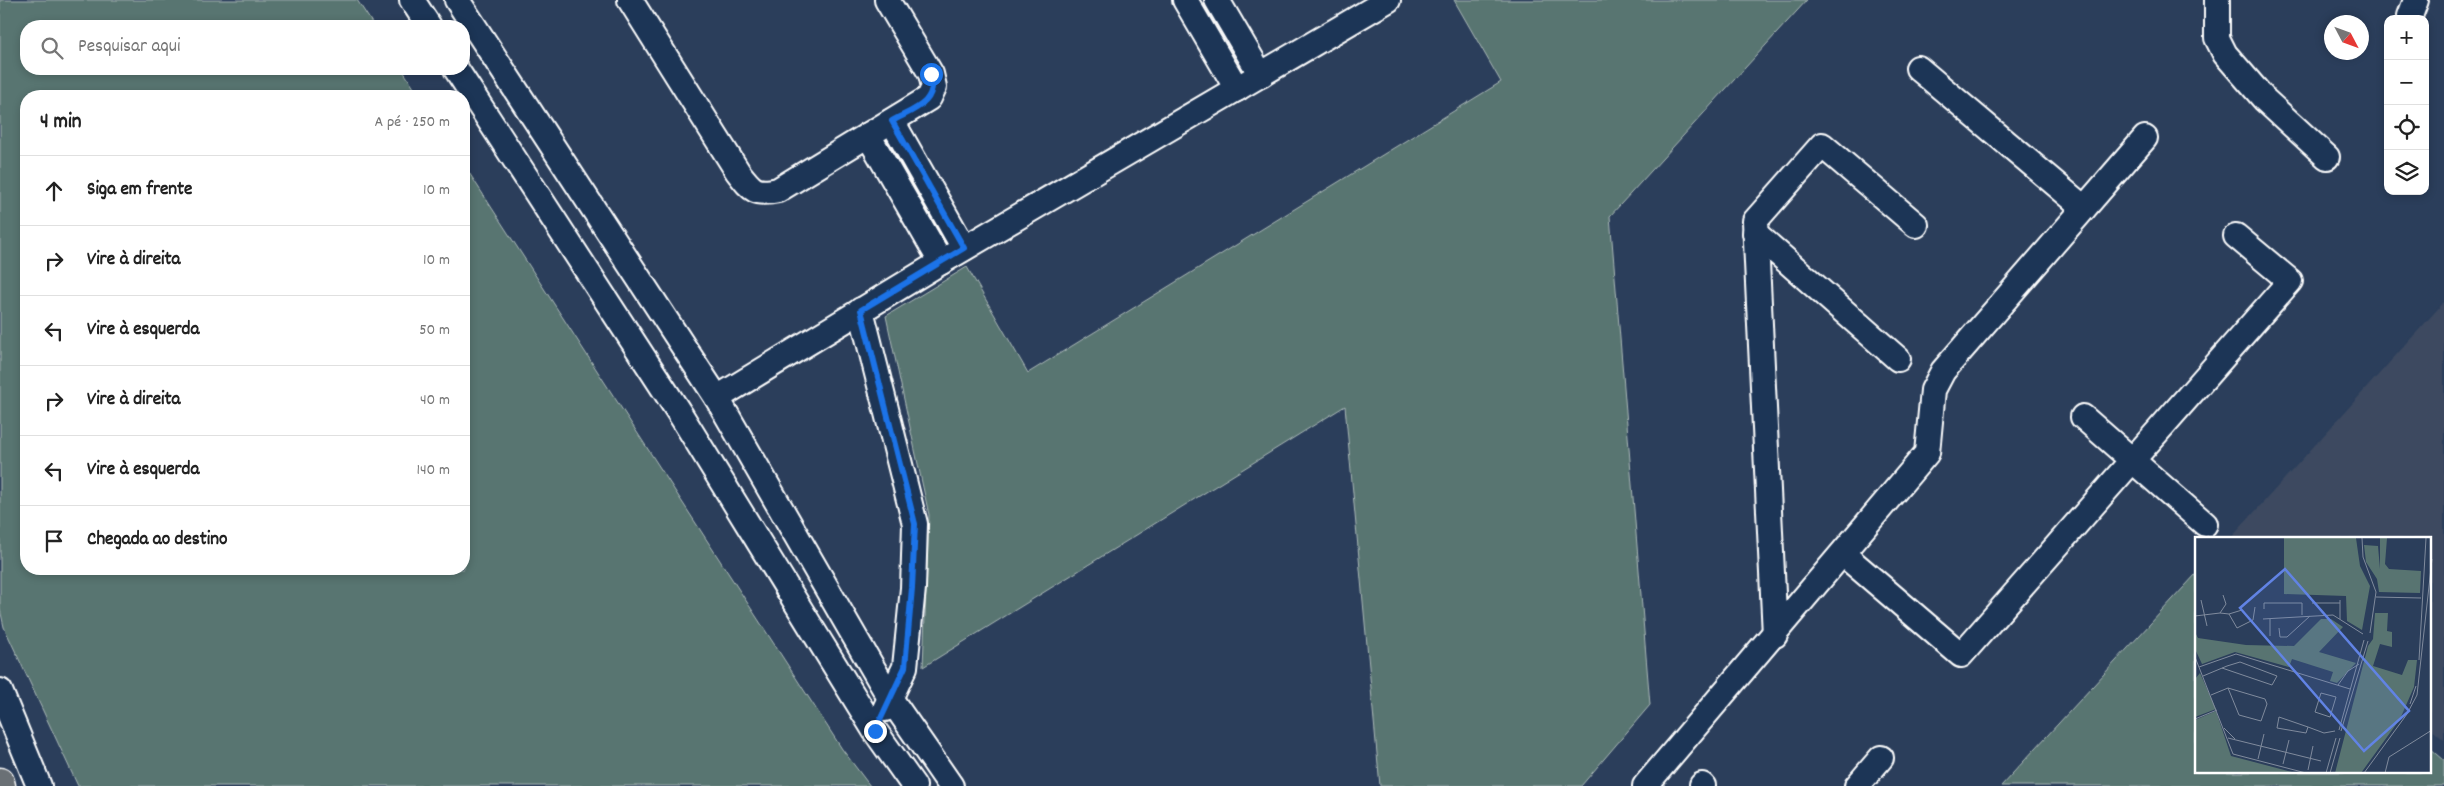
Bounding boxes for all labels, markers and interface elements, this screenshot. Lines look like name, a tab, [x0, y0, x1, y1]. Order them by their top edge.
north arrow	[2324, 15, 2369, 60]
map controls	[2384, 15, 2429, 195]
button: +	[2384, 15, 2429, 60]
search box	[20, 20, 470, 75]
icon: search	[38, 34, 66, 62]
text: Pesquisar aqui	[78, 34, 180, 61]
button: −	[2384, 60, 2429, 105]
route start	[920, 63, 943, 86]
button: locate	[2384, 105, 2429, 150]
text: 4 min	[40, 108, 82, 138]
text: A pé · 250 m	[375, 111, 450, 134]
button: layers	[2384, 150, 2429, 195]
icon: ahead	[40, 177, 68, 205]
text: Siga em frente	[87, 177, 192, 204]
text: 10 m	[423, 179, 450, 202]
icon: right	[40, 247, 68, 275]
text: Vire à direita	[87, 247, 180, 274]
text: 10 m	[423, 249, 450, 272]
icon: left	[40, 317, 68, 345]
text: Vire à esquerda	[87, 317, 199, 344]
text: 50 m	[419, 319, 450, 342]
icon: right	[40, 387, 68, 415]
text: Vire à direita	[87, 387, 180, 414]
text: 40 m	[420, 389, 450, 412]
icon: left	[40, 457, 68, 485]
text: Vire à esquerda	[87, 457, 199, 484]
text: 140 m	[416, 459, 450, 482]
icon: arrive	[40, 527, 68, 555]
text: Chegada ao destino	[87, 527, 228, 554]
inset map	[2195, 537, 2432, 774]
route end	[864, 720, 887, 743]

